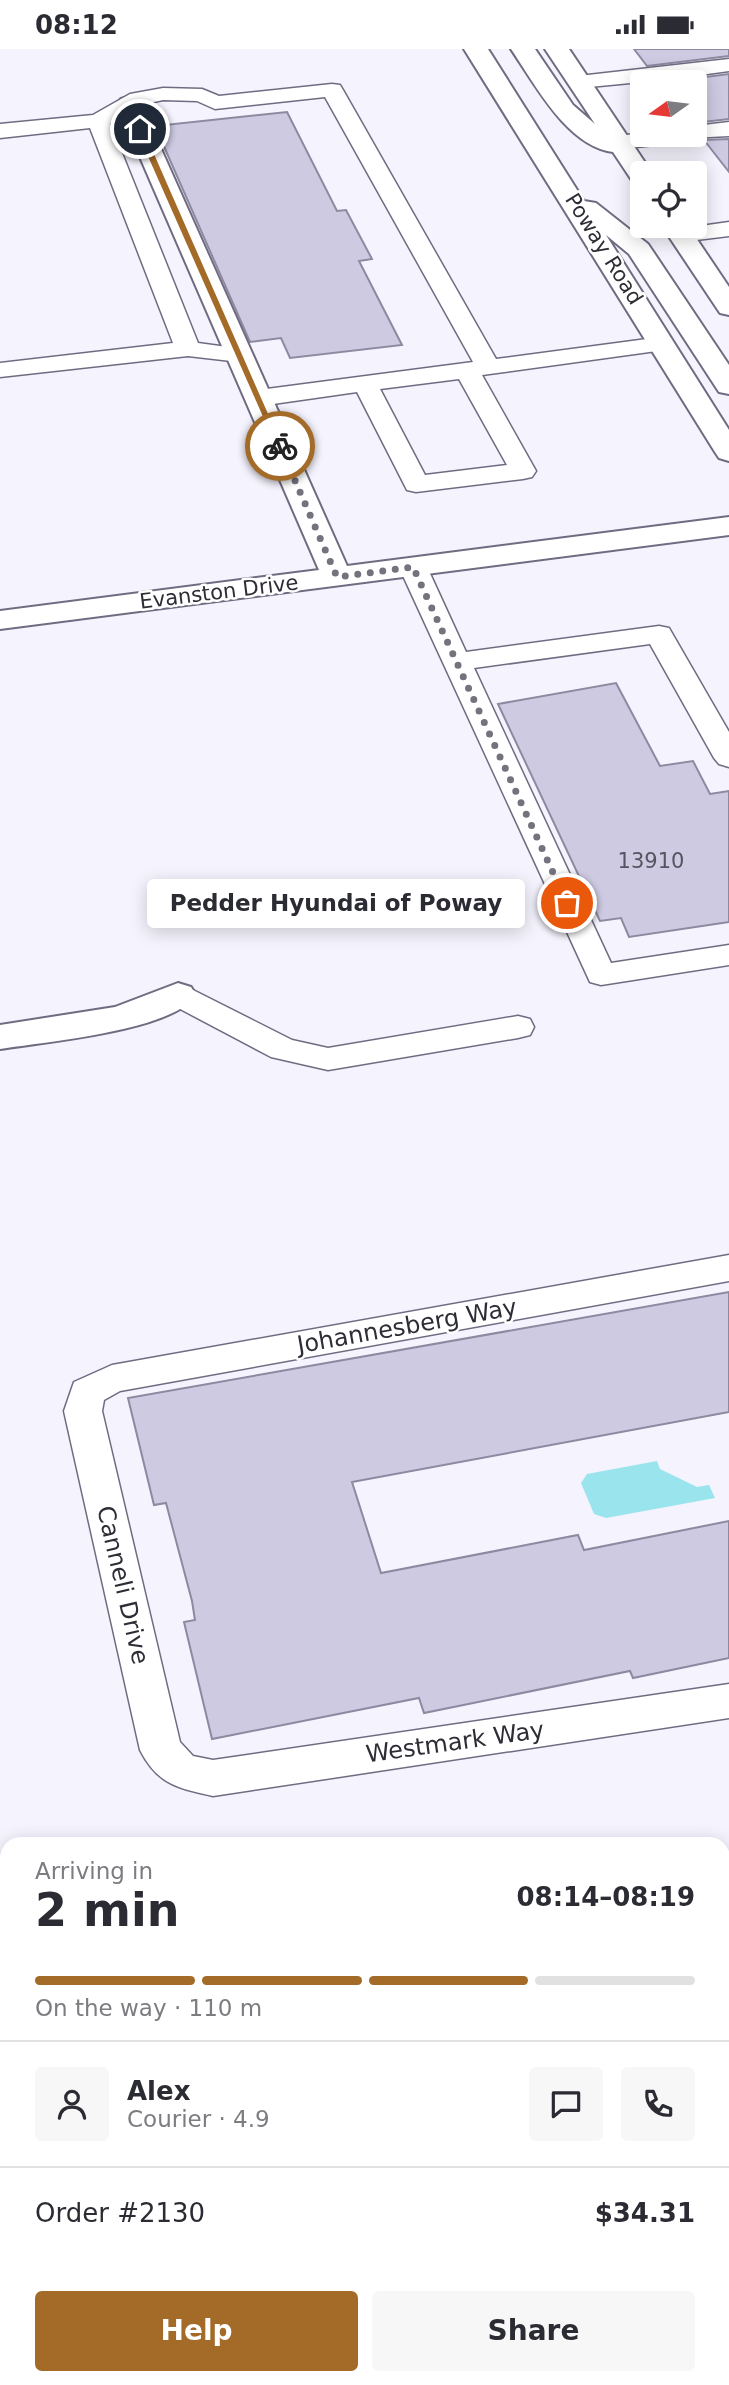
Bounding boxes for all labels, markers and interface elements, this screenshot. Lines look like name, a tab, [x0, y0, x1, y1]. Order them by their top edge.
text: 08:12	[35, 10, 118, 40]
north arrow	[630, 70, 707, 147]
map controls	[630, 70, 707, 238]
pin	[110, 99, 170, 159]
icon: home	[121, 110, 159, 148]
button: locate	[630, 161, 707, 238]
street label: Poway Road	[560, 189, 648, 309]
courier	[245, 411, 315, 481]
icon: bike	[261, 427, 299, 465]
street label: Evanston Drive	[138, 570, 300, 614]
house number: 13910	[618, 849, 684, 873]
pin	[537, 873, 597, 933]
callout: Pedder Hyundai of Poway	[147, 879, 525, 927]
icon: bag	[548, 884, 586, 922]
text: Pedder Hyundai of Poway	[170, 890, 502, 916]
street label: Johannesberg Way	[293, 1293, 519, 1359]
street label: Canneli Drive	[91, 1503, 155, 1667]
street label: Westmark Way	[364, 1716, 546, 1768]
text: Arriving in	[35, 1858, 153, 1884]
text: 08:14–08:19	[516, 1882, 695, 1912]
text: 2 min	[35, 1883, 179, 1937]
text: On the way · 110 m	[35, 1995, 262, 2021]
button: person	[35, 2067, 109, 2141]
button: chat	[529, 2067, 603, 2141]
button: phone	[621, 2067, 695, 2141]
text: Alex	[127, 2076, 190, 2106]
text: Courier · 4.9	[127, 2106, 270, 2132]
text: Order #2130	[35, 2198, 205, 2228]
text: $34.31	[595, 2198, 695, 2228]
button: Help	[35, 2291, 358, 2371]
button: Share	[372, 2291, 695, 2371]

